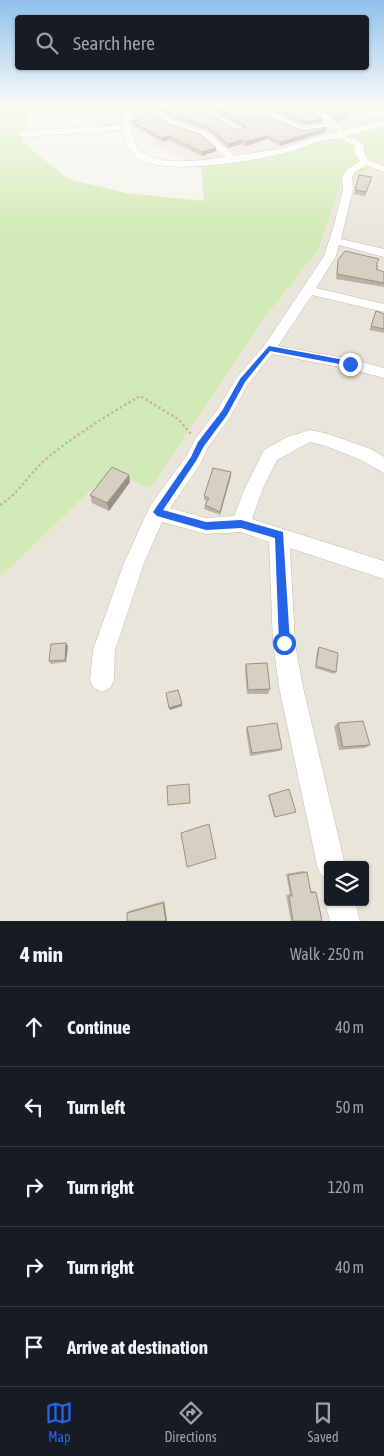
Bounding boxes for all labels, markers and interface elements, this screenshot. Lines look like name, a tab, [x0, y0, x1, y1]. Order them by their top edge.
search box	[15, 15, 369, 70]
icon: search	[33, 29, 61, 57]
text: Search here	[73, 32, 155, 54]
route end	[339, 353, 362, 376]
route start	[273, 632, 296, 655]
map controls	[324, 861, 369, 906]
button: layers	[324, 861, 369, 906]
text: 4 min	[20, 942, 63, 966]
text: Walk · 250 m	[290, 945, 364, 963]
icon: ahead	[20, 1013, 48, 1041]
text: Continue	[67, 1016, 131, 1038]
text: 40 m	[335, 1018, 364, 1036]
icon: left	[20, 1093, 48, 1121]
text: Turn left	[67, 1096, 125, 1118]
text: 50 m	[335, 1098, 364, 1116]
icon: right	[20, 1173, 48, 1201]
text: Turn right	[67, 1176, 134, 1198]
text: 120 m	[328, 1178, 364, 1196]
icon: right	[20, 1253, 48, 1281]
text: Turn right	[67, 1256, 134, 1278]
text: 40 m	[335, 1258, 364, 1276]
icon: arrive	[20, 1333, 48, 1361]
text: Arrive at destination	[67, 1336, 208, 1358]
tab: Map	[45, 1399, 73, 1445]
tab: Directions	[164, 1399, 217, 1445]
tab: Saved	[308, 1399, 339, 1445]

